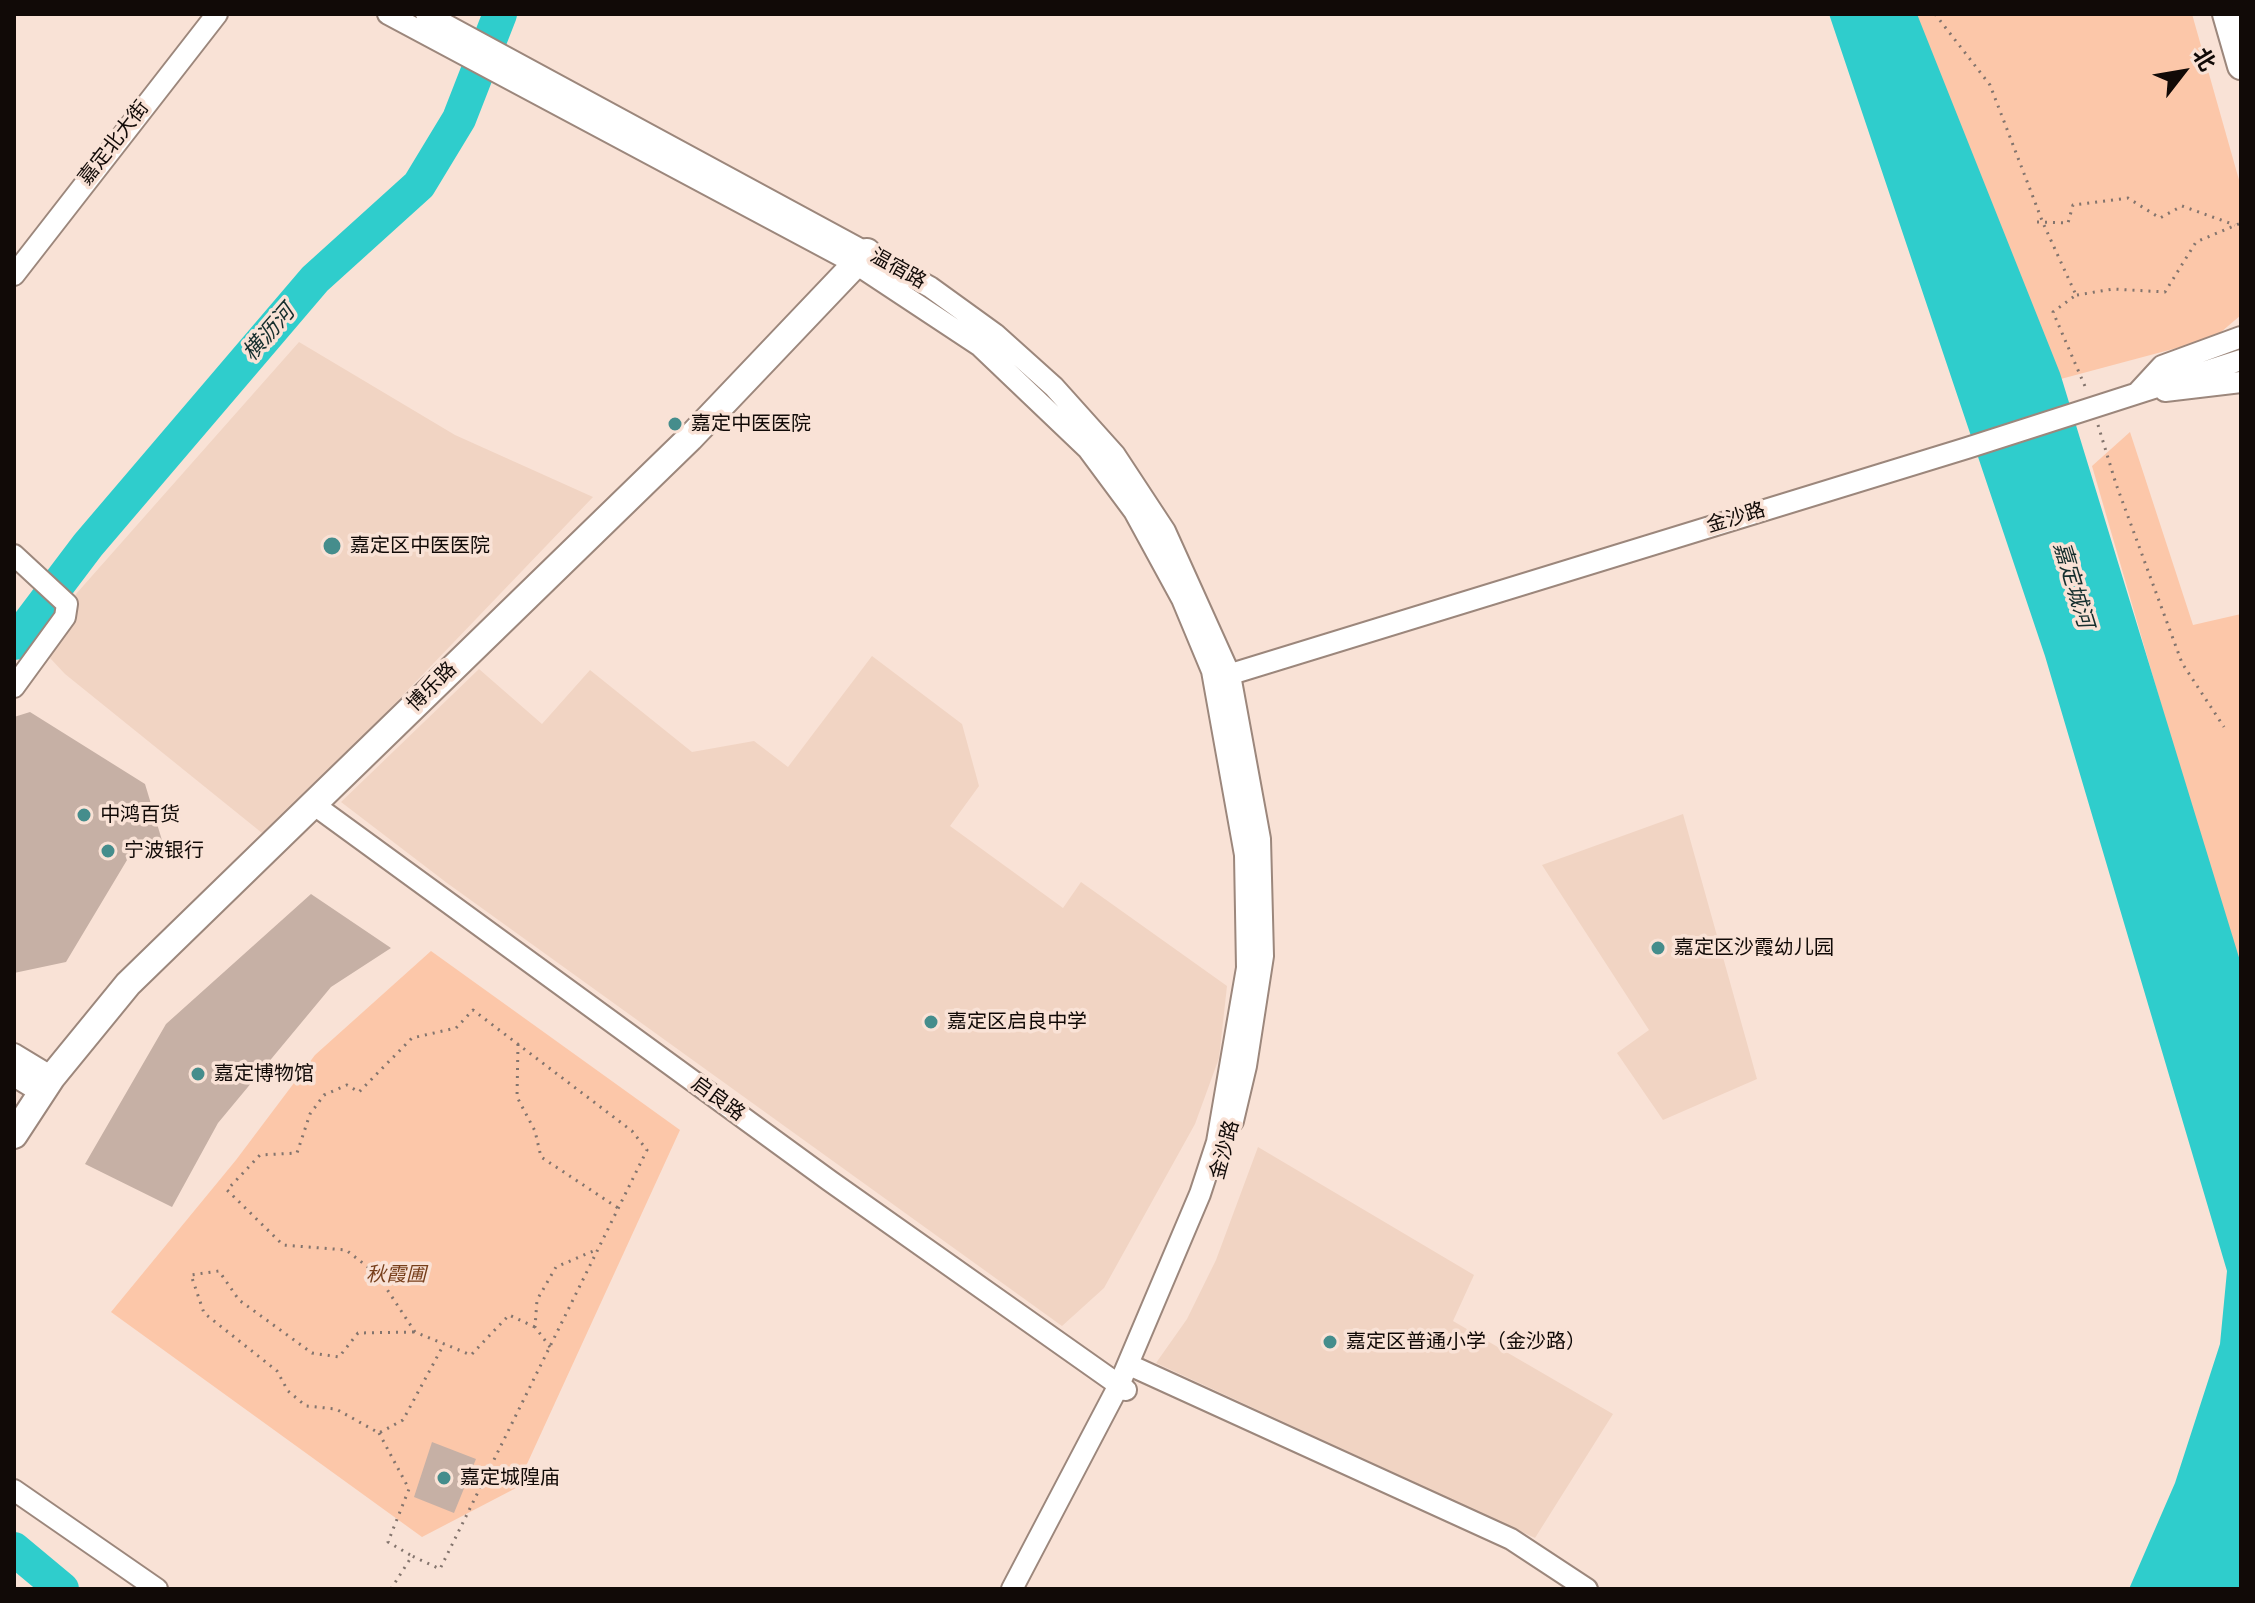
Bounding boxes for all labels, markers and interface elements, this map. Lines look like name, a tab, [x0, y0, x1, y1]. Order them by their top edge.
north arrow	[2143, 32, 2223, 112]
text: 北	[2188, 44, 2220, 75]
street label: 嘉定北大街	[74, 96, 154, 190]
street label: 温宿路	[866, 244, 930, 294]
water label: 横沥河	[237, 299, 301, 367]
place label: 嘉定中医医院	[691, 412, 811, 436]
marker: 嘉定中医医院	[666, 415, 684, 433]
street label: 金沙路	[1704, 498, 1768, 538]
place label: 嘉定区中医医院	[350, 534, 490, 558]
marker: 嘉定区中医医院	[321, 535, 343, 557]
water label: 嘉定城河	[2048, 539, 2098, 631]
street label: 博乐路	[402, 657, 462, 717]
place label: 中鸿百货	[100, 803, 180, 827]
marker: 中鸿百货	[75, 806, 93, 824]
place label: 宁波银行	[124, 839, 204, 863]
marker: 宁波银行	[99, 842, 117, 860]
place label: 嘉定区沙霞幼儿园	[1674, 936, 1834, 960]
marker: 嘉定区沙霞幼儿园	[1649, 939, 1667, 957]
place label: 嘉定区启良中学	[947, 1010, 1087, 1034]
marker: 嘉定区启良中学	[922, 1013, 940, 1031]
place label: 嘉定博物馆	[214, 1062, 314, 1086]
marker: 嘉定博物馆	[189, 1065, 207, 1083]
street label: 启良路	[687, 1072, 749, 1126]
street label: 金沙路	[1206, 1118, 1244, 1182]
park label: 秋霞圃	[366, 1263, 426, 1287]
place label: 嘉定区普通小学（金沙路）	[1346, 1330, 1586, 1354]
marker: 嘉定区普通小学（金沙路）	[1321, 1333, 1339, 1351]
place label: 嘉定城隍庙	[460, 1466, 560, 1490]
marker: 嘉定城隍庙	[435, 1469, 453, 1487]

